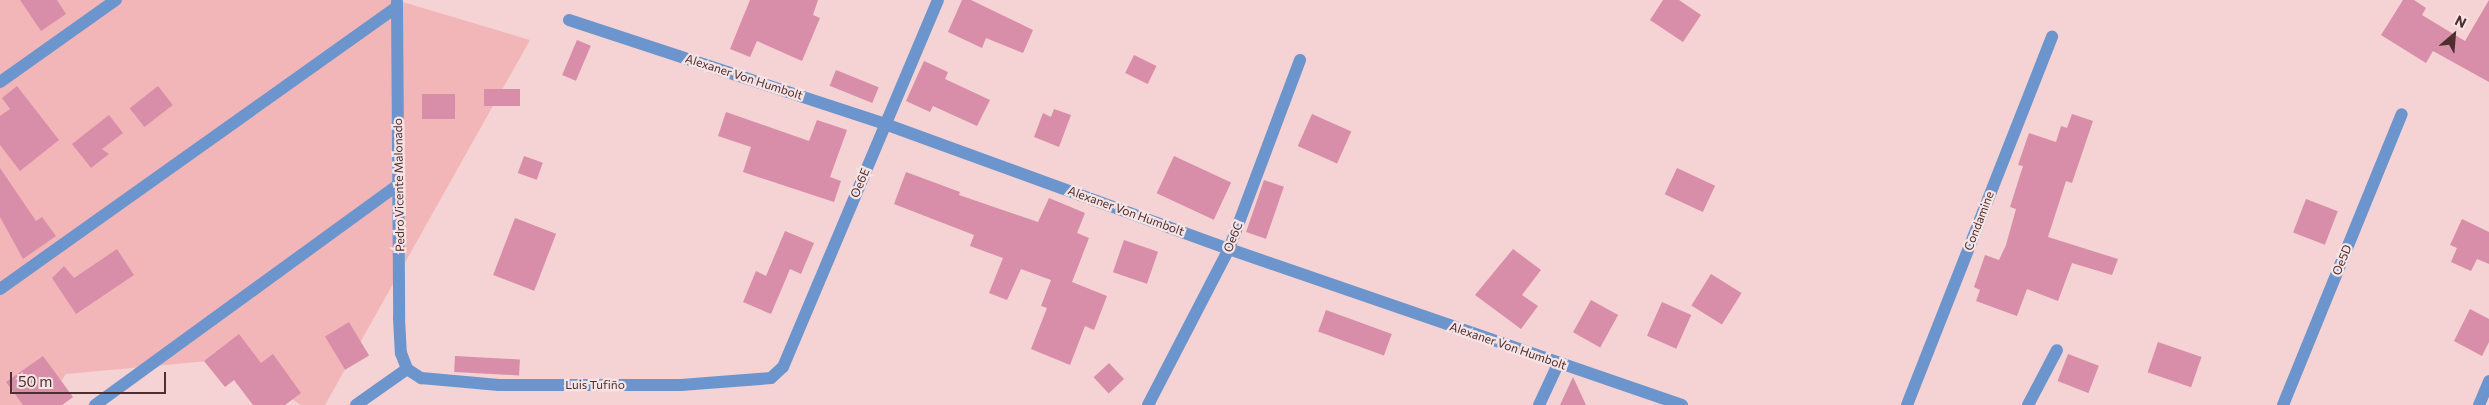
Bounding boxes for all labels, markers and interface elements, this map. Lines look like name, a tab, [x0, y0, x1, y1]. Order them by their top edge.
north arrow	[2429, 10, 2479, 60]
text: N	[2453, 11, 2470, 31]
street label: Alexaner Von Humbolt	[683, 51, 805, 103]
street label: Pedro Vicente Malonado	[391, 118, 407, 252]
street label: Oe6E	[847, 166, 873, 200]
street label: Alexaner Von Humbolt	[1066, 183, 1186, 239]
street label: Condamine	[1961, 189, 1997, 253]
street label: Oe6C	[1220, 220, 1246, 254]
street label: Oe5D	[2329, 243, 2355, 277]
street label: Alexaner Von Humbolt	[1448, 319, 1568, 373]
scale bar	[12, 362, 169, 394]
text: 50 m	[18, 372, 52, 390]
street label: Luis Tufiño	[565, 378, 625, 392]

